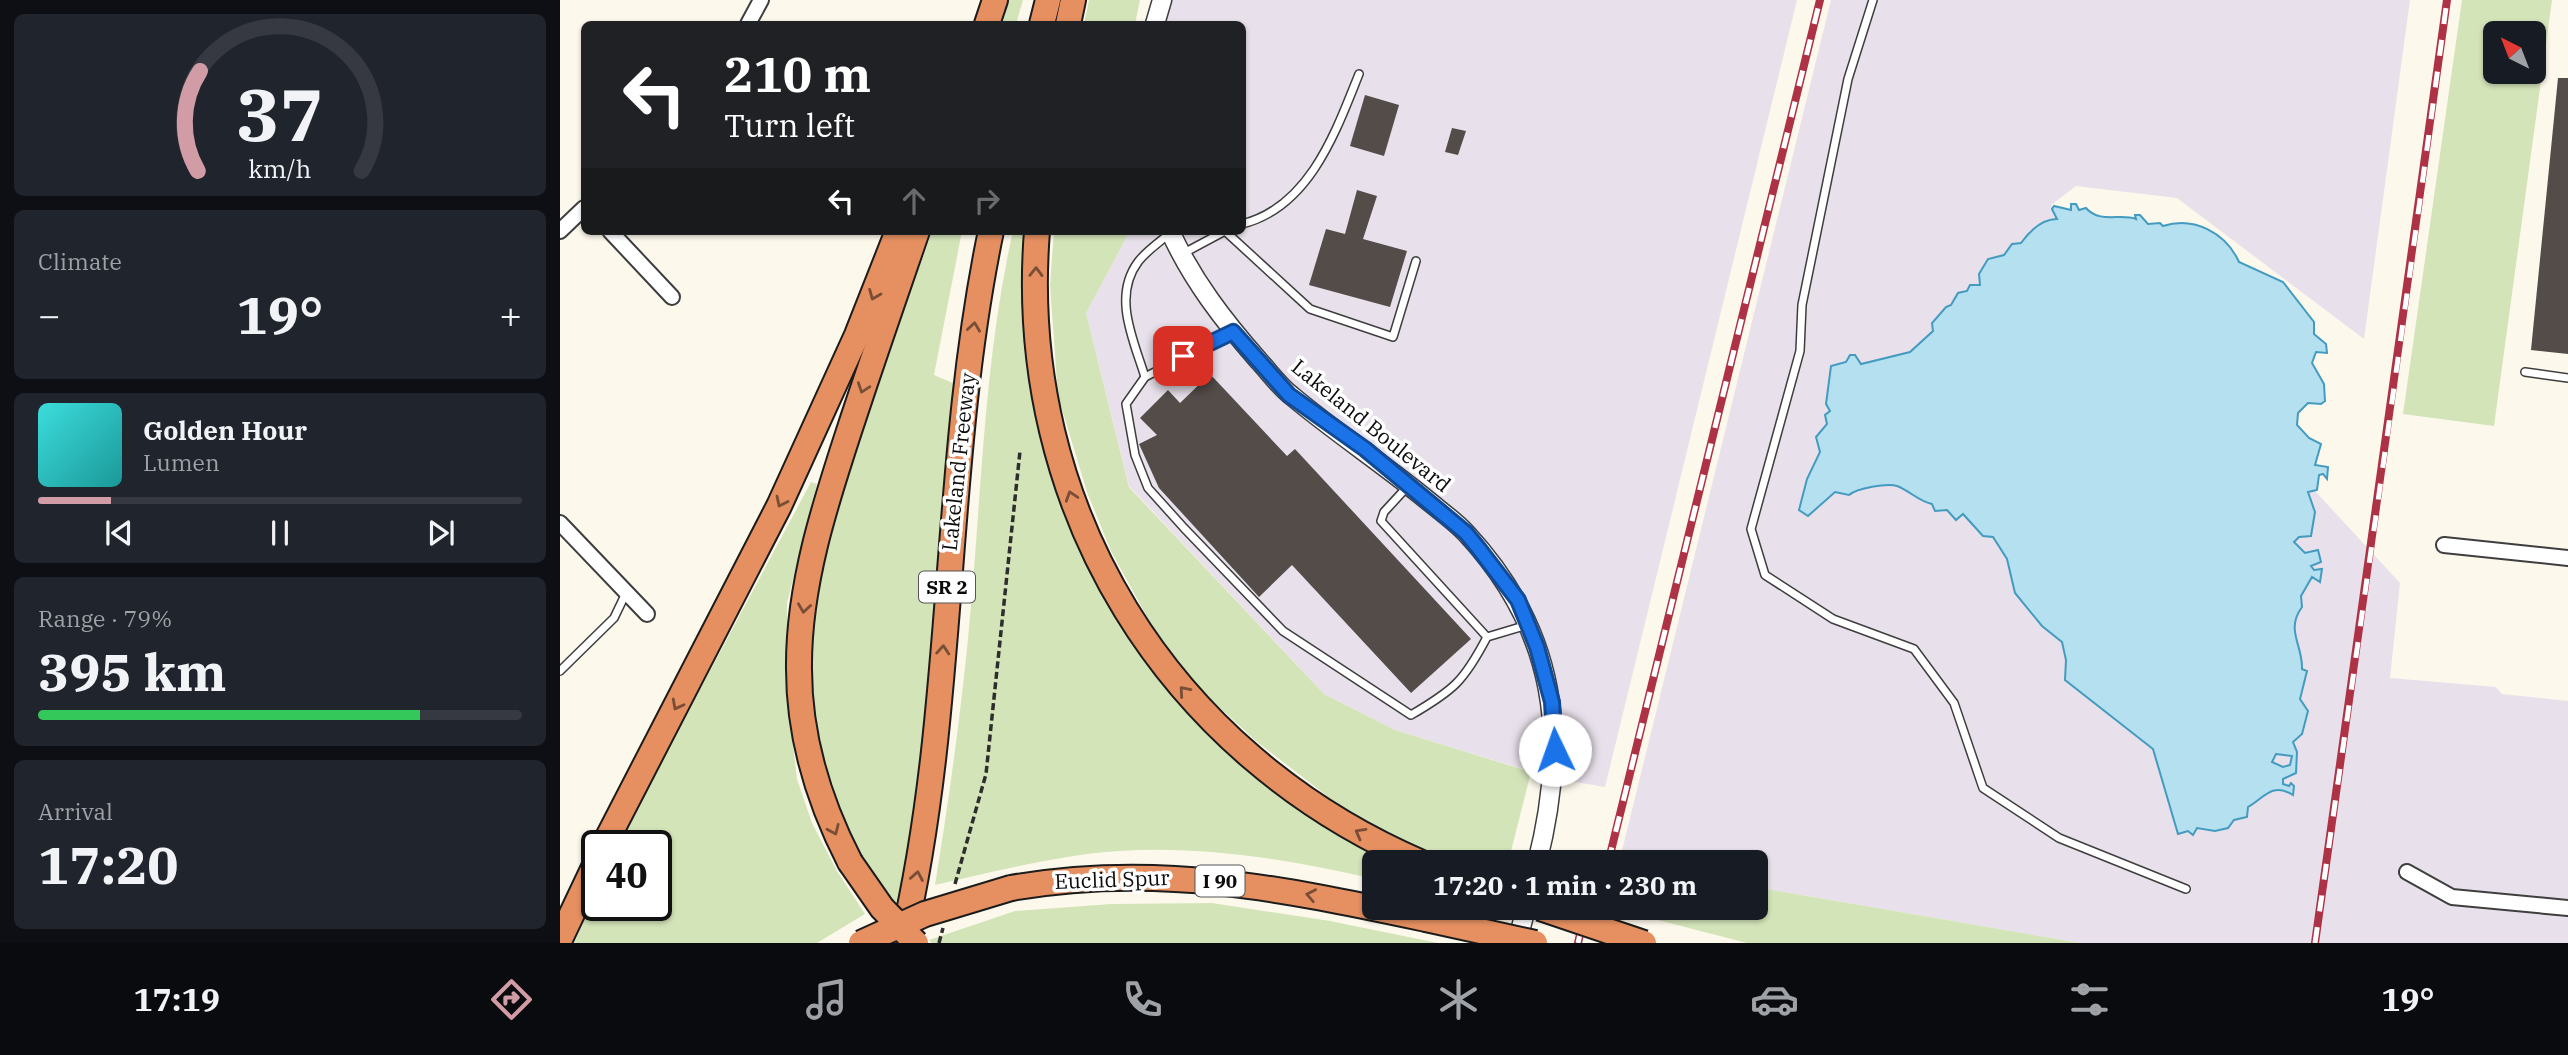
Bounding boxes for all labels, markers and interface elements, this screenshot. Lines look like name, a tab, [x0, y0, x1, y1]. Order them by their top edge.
north arrow	[2483, 21, 2546, 84]
map controls	[2483, 21, 2546, 84]
text: 210 m	[724, 42, 871, 105]
icon: left	[609, 49, 700, 140]
text: 37	[236, 66, 324, 161]
text: Turn left	[724, 104, 855, 146]
text: km/h	[248, 152, 312, 185]
icon: left	[822, 182, 860, 220]
icon: ahead	[895, 182, 933, 220]
icon: right	[968, 182, 1006, 220]
text: Climate	[38, 246, 122, 276]
one-way arrow	[1028, 266, 1044, 277]
text: 19°	[237, 281, 323, 348]
one-way arrow	[868, 288, 882, 300]
text: −	[38, 290, 61, 339]
text: +	[499, 290, 522, 339]
one-way arrow	[967, 321, 982, 332]
pin	[1153, 326, 1213, 386]
icon: arrive	[1164, 337, 1202, 375]
street label: Lakeland Boulevard	[1286, 352, 1457, 498]
street label: Lakeland Freeway	[935, 371, 981, 552]
one-way arrow	[857, 382, 871, 394]
text: Golden Hour	[143, 413, 307, 447]
text: Lumen	[143, 447, 220, 477]
one-way arrow	[1065, 490, 1079, 502]
one-way arrow	[775, 495, 789, 507]
icon: previous	[100, 514, 138, 552]
icon: pause	[261, 514, 299, 552]
icon: next	[422, 514, 460, 552]
road number: SR 2	[919, 572, 975, 602]
one-way arrow	[797, 602, 812, 613]
text: Range · 79%	[38, 603, 172, 633]
text: 395 km	[38, 638, 227, 705]
one-way arrow	[935, 645, 950, 656]
one-way arrow	[1180, 686, 1192, 699]
one-way arrow	[672, 697, 685, 710]
position arrow	[1518, 713, 1592, 787]
text: Arrival	[38, 796, 113, 826]
one-way arrow	[826, 823, 840, 835]
one-way arrow	[1355, 828, 1368, 841]
speed limit sign: 40	[581, 830, 672, 921]
text: 17:20	[38, 831, 179, 898]
street label: Euclid Spur	[1054, 863, 1171, 895]
road number: I 90	[1196, 866, 1244, 897]
text: 17:20 · 1 min · 230 m	[1433, 868, 1697, 902]
one-way arrow	[909, 870, 924, 882]
one-way arrow	[1305, 889, 1317, 904]
icon: directions	[487, 975, 536, 1024]
icon: music	[802, 975, 851, 1024]
icon: phone	[1118, 975, 1167, 1024]
icon: climate	[1434, 975, 1483, 1024]
icon: car	[1750, 975, 1799, 1024]
icon: filters	[2065, 975, 2114, 1024]
text: 17:19	[133, 978, 220, 1020]
text: 19°	[2381, 978, 2435, 1020]

